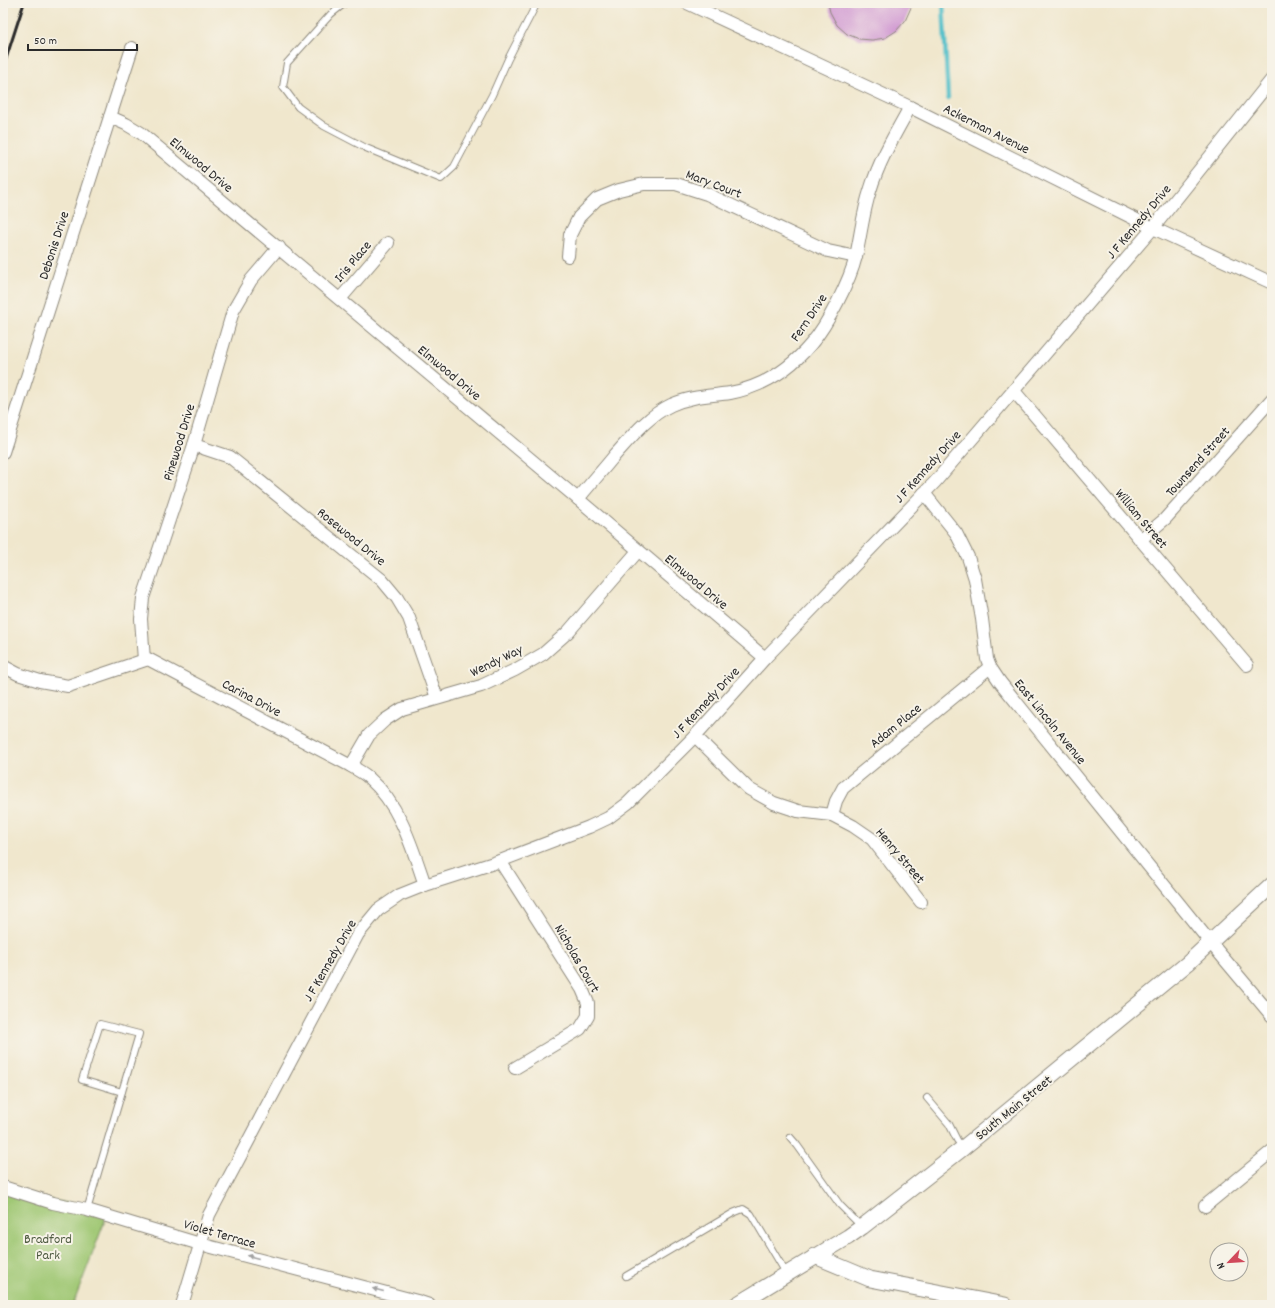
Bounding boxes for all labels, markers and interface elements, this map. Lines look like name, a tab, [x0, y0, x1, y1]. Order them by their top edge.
scale bar	[28, 26, 137, 52]
text: 50 m	[34, 33, 57, 50]
street label: Ackerman Avenue	[939, 99, 1033, 160]
street label: Elmwood Drive	[165, 133, 237, 198]
street label: Mary Court	[682, 165, 744, 205]
street label: J F Kennedy Drive	[1102, 181, 1177, 264]
street label: Debonis Drive	[34, 209, 75, 282]
street label: Iris Place	[330, 237, 377, 288]
street label: Fern Drive	[786, 290, 833, 346]
street label: Elmwood Drive	[413, 341, 485, 406]
street label: Pinewood Drive	[159, 402, 201, 484]
street label: Townsend Street	[1161, 423, 1235, 502]
street label: J F Kennedy Drive	[890, 426, 967, 508]
street label: William Street	[1109, 485, 1172, 554]
street label: Rosewood Drive	[312, 504, 389, 572]
street label: Elmwood Drive	[660, 550, 732, 615]
street label: Wendy Way	[467, 640, 527, 683]
street label: J F Kennedy Drive	[668, 663, 745, 744]
street label: Carina Drive	[218, 675, 284, 723]
street label: East Lincoln Avenue	[1009, 675, 1090, 769]
street label: Adam Place	[866, 699, 927, 754]
street label: Henry Street	[870, 824, 929, 889]
street label: J F Kennedy Drive	[299, 916, 362, 1006]
street label: Nicholas Court	[549, 921, 604, 997]
street label: South Main Street	[971, 1071, 1057, 1146]
street label: Violet Terrace	[181, 1215, 258, 1255]
park label: Bradford Park	[24, 1230, 72, 1266]
north arrow	[1209, 1242, 1249, 1282]
one-way arrow	[246, 1254, 259, 1260]
text: N	[1213, 1259, 1230, 1271]
one-way arrow	[372, 1287, 384, 1293]

